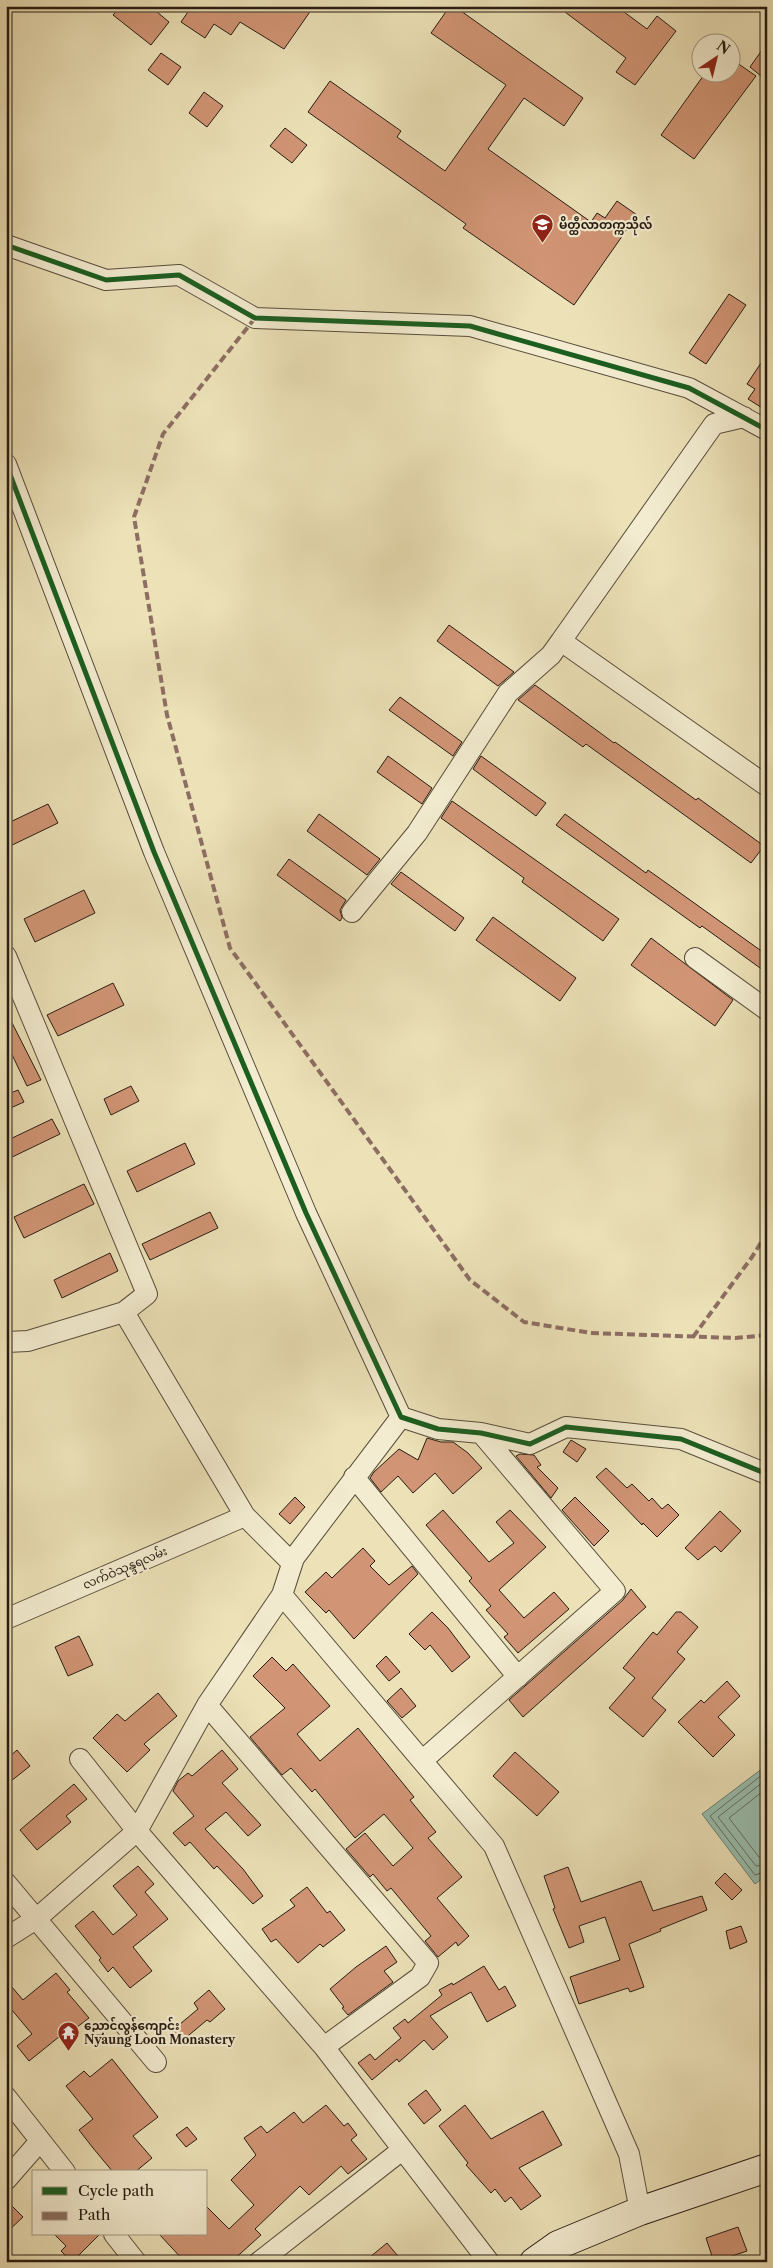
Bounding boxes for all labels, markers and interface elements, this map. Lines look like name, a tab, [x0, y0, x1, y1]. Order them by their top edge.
north arrow	[690, 32, 740, 82]
text: N	[713, 36, 734, 58]
school or university icon: မိတ္ထီလာတက္ကသိုလ်	[531, 213, 555, 244]
place label: မိတ္ထီလာတက္ကသိုလ်	[559, 215, 652, 236]
street label: လက်ဝဲသုန္ဒရလမ်း	[80, 1542, 171, 1595]
place label: ညောင်လွန်ကျောင်း Nyaung Loon Monastery	[84, 2016, 236, 2047]
temple icon: ညောင်လွန်ကျောင်း Nyaung Loon Monastery	[56, 2021, 80, 2052]
legend	[32, 2170, 208, 2236]
text: Cycle path	[78, 2181, 155, 2200]
text: Path	[78, 2205, 111, 2224]

